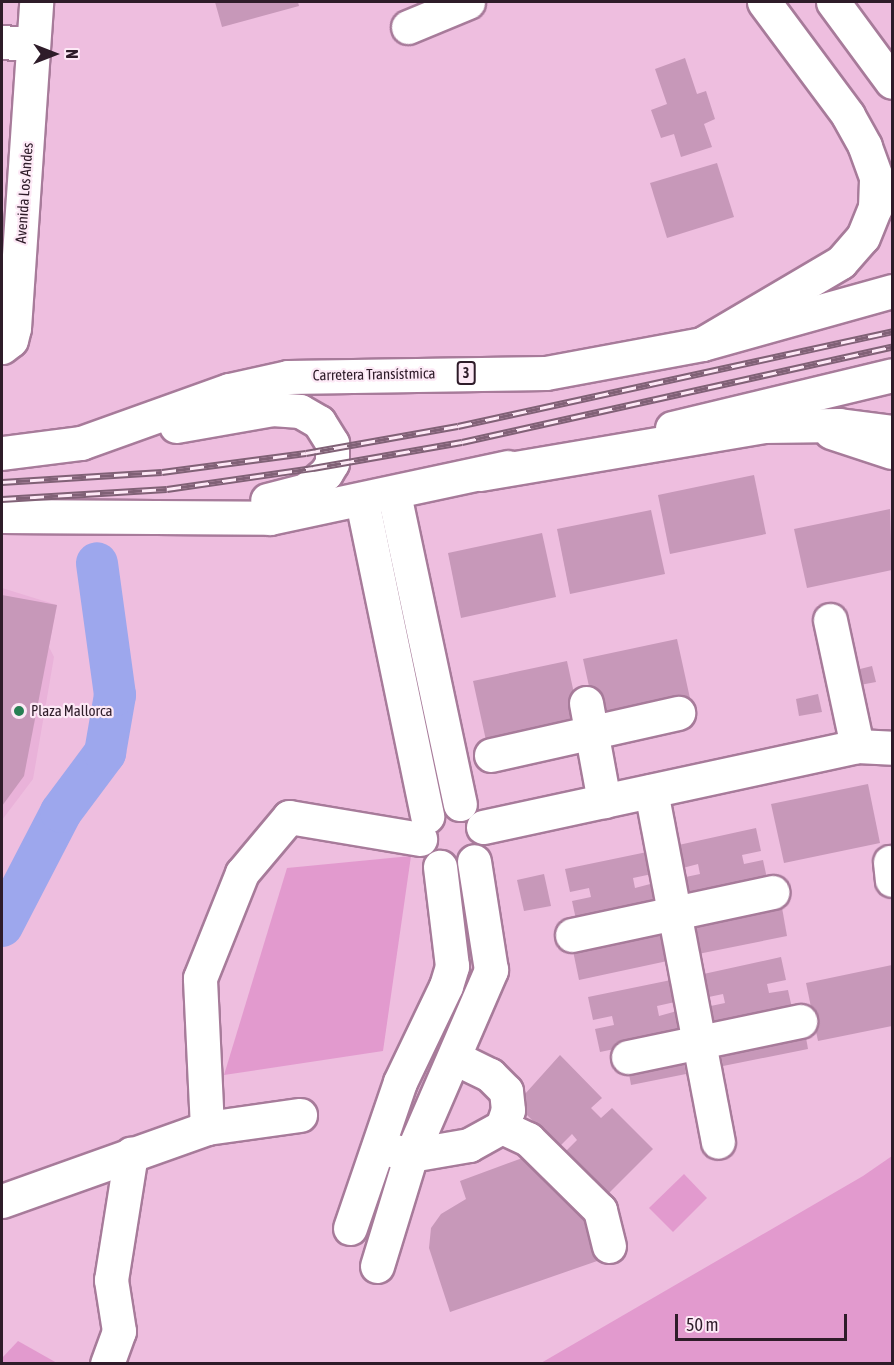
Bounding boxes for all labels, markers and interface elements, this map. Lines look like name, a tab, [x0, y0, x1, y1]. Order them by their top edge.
north arrow	[24, 24, 84, 84]
text: N	[63, 49, 81, 59]
street label: Avenida Los Andes	[11, 142, 37, 244]
road number: 3	[456, 362, 476, 384]
street label: Carretera Transístmica	[312, 364, 436, 384]
place label: Plaza Mallorca	[31, 702, 113, 720]
marker: Plaza Mallorca	[12, 704, 26, 718]
scale bar	[678, 1302, 850, 1340]
text: 50 m	[686, 1314, 718, 1335]

